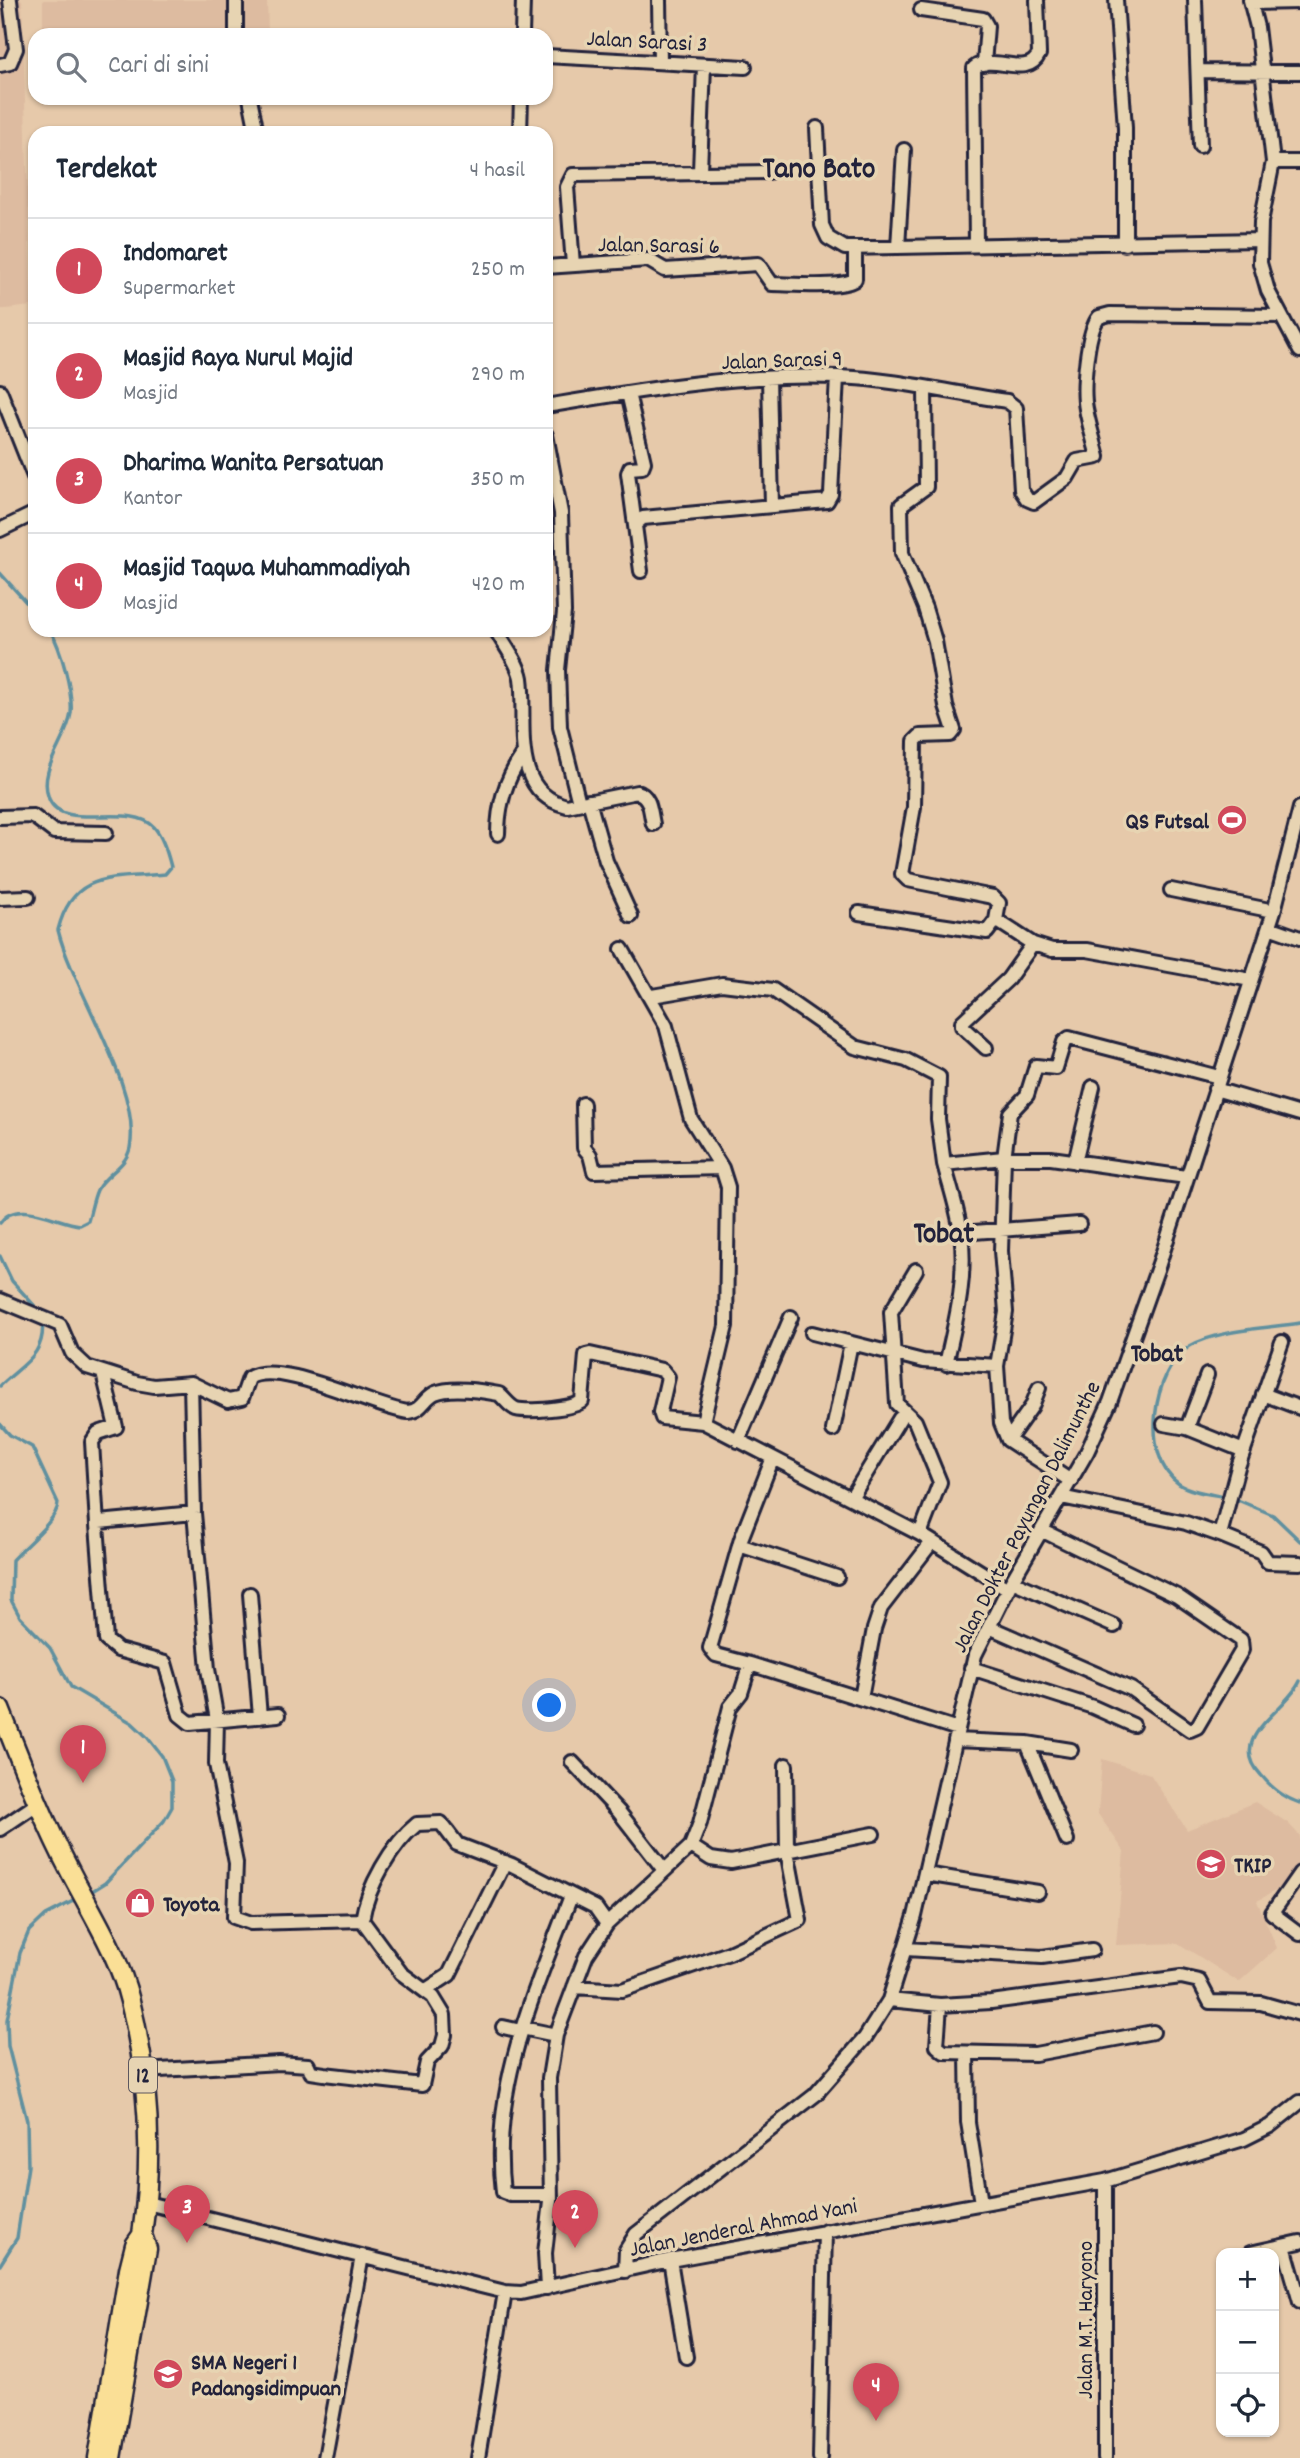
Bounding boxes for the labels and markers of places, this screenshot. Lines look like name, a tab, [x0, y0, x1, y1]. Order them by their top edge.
sports icon: QS Futsal	[1215, 803, 1249, 837]
place label: QS Futsal	[1126, 807, 1210, 840]
pin: 1	[60, 1725, 106, 1783]
school or university icon: TKIP	[1194, 1847, 1228, 1881]
place label: TKIP	[1234, 1851, 1272, 1884]
shop icon: Toyota	[123, 1886, 157, 1920]
place label: Toyota	[163, 1890, 220, 1923]
pin: 3	[164, 2185, 210, 2243]
pin: 2	[552, 2190, 598, 2248]
place label: SMA Negeri 1 Padangsidimpuan	[191, 2348, 341, 2407]
school or university icon: SMA Negeri 1 Padangsidimpuan	[151, 2357, 185, 2391]
pin: 4	[853, 2363, 899, 2421]

